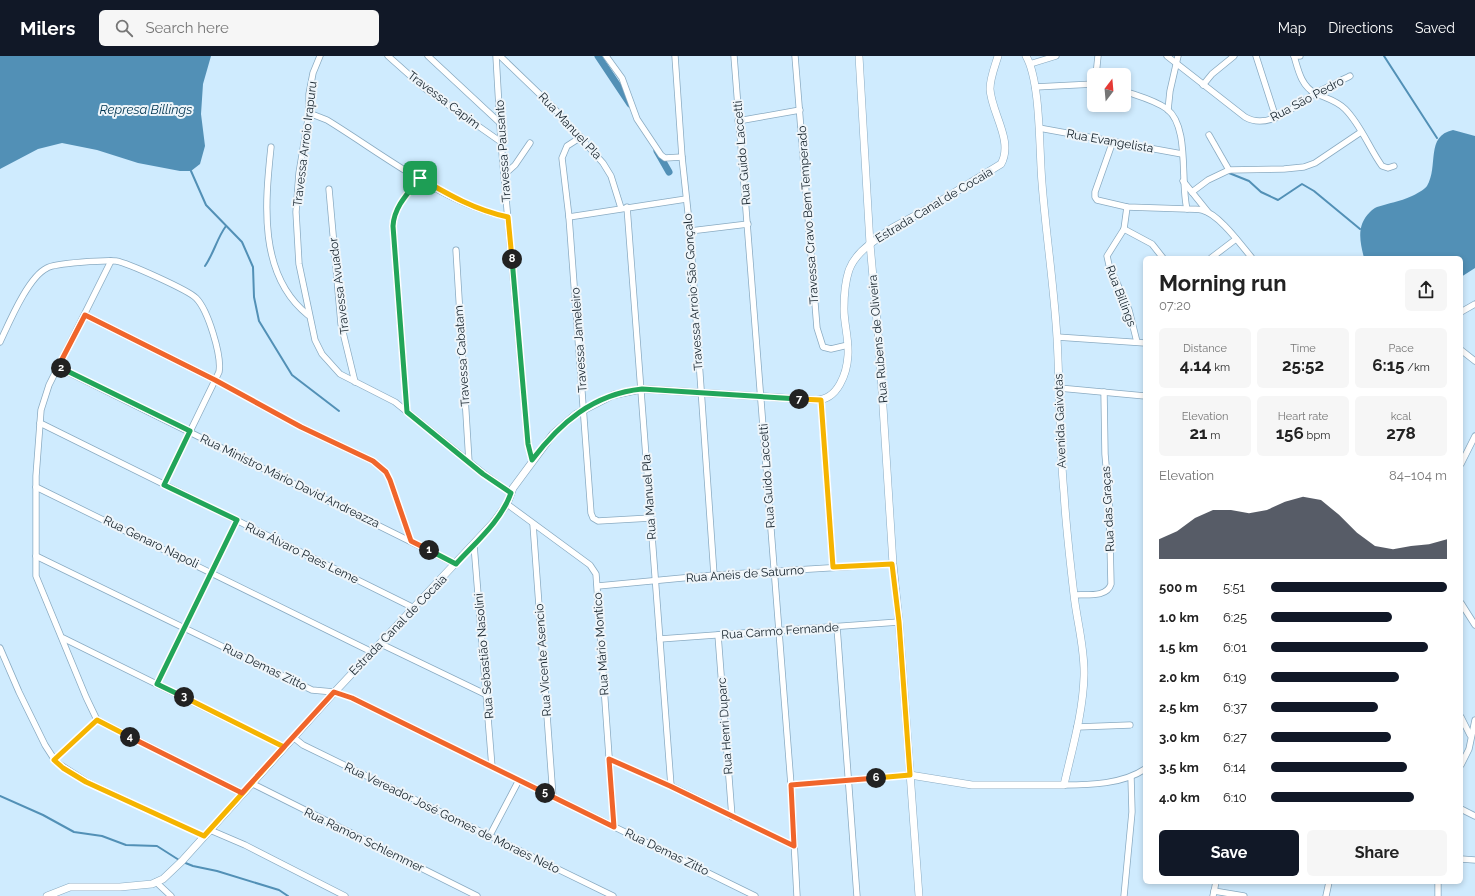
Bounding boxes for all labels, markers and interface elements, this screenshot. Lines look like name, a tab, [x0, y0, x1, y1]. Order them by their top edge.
search box	[99, 10, 379, 46]
text: Milers	[20, 17, 75, 39]
icon: search	[113, 17, 135, 39]
text: Search here	[145, 19, 229, 37]
text: Map	[1278, 20, 1306, 36]
text: Directions	[1328, 20, 1393, 36]
text: Saved	[1415, 20, 1455, 36]
street label: Travessa Capim	[405, 68, 483, 132]
north arrow	[1087, 68, 1131, 112]
map controls	[1087, 68, 1131, 112]
street label: Rua São Pedro	[1268, 74, 1346, 124]
street label: Travessa Arroio Irapuru	[290, 80, 320, 208]
street label: Rua Manuel Pla	[536, 90, 604, 162]
street label: Travessa Pausanto	[492, 99, 514, 203]
street label: Rua Guido Laccetti	[730, 100, 754, 206]
water label: Represa Billings	[100, 102, 192, 117]
street label: Travessa Cravo Bem Temperado	[795, 125, 821, 305]
street label: Rua Evangelista	[1065, 126, 1155, 156]
pin	[403, 161, 437, 195]
street label: Estrada Canal de Cocaia	[873, 164, 995, 246]
icon: arrive	[409, 167, 431, 189]
street label: Travessa Arroio São Gonçalo	[681, 213, 705, 371]
street label: Travessa Avuador	[326, 236, 352, 335]
pin: 8	[502, 249, 522, 269]
text: 8	[509, 252, 515, 265]
street label: Rua Billings	[1103, 263, 1139, 329]
button: share	[1405, 269, 1447, 311]
text: Morning run	[1159, 270, 1287, 296]
street label: Rua Rubens de Oliveira	[865, 274, 891, 404]
street label: Travessa Jameleiro	[568, 287, 590, 393]
text: 07:20	[1159, 298, 1191, 313]
street label: Travessa Cabatam	[451, 305, 473, 407]
text: Distance	[1183, 342, 1227, 355]
text: Time	[1290, 342, 1316, 355]
text: Pace	[1388, 342, 1414, 355]
text: 4.14	[1180, 355, 1211, 375]
text: 25:52	[1282, 355, 1324, 375]
text: 6:15	[1372, 355, 1404, 375]
pin: 2	[51, 358, 71, 378]
text: 2	[58, 361, 64, 374]
text: km	[1211, 361, 1230, 374]
text: /km	[1404, 361, 1430, 374]
street label: Avenida Gaivotas	[1051, 373, 1069, 469]
pin: 7	[789, 389, 809, 409]
text: 7	[796, 392, 802, 405]
text: Elevation	[1182, 410, 1228, 423]
text: Heart rate	[1278, 410, 1328, 423]
text: kcal	[1391, 410, 1411, 423]
street label: Rua Guido Laccetti	[756, 423, 778, 529]
text: 21	[1190, 423, 1208, 443]
text: 156	[1276, 423, 1304, 443]
text: 278	[1386, 423, 1416, 443]
text: m	[1208, 429, 1220, 442]
text: bpm	[1304, 429, 1330, 442]
street label: Rua Ministro Mário David Andreazza	[198, 431, 382, 531]
street label: Rua Manuel Pla	[639, 454, 659, 540]
street label: Rua das Graças	[1099, 466, 1117, 552]
text: Elevation	[1159, 468, 1214, 483]
text: 84–104 m	[1389, 468, 1447, 483]
street label: Rua Genaro Napoli	[101, 513, 201, 571]
street label: Rua Álvaro Paes Leme	[243, 520, 361, 586]
pin: 1	[419, 540, 439, 560]
text: 1	[426, 543, 432, 556]
street label: Rua Anéis de Saturno	[685, 563, 805, 585]
street label: Estrada Canal de Cocaia	[346, 572, 450, 678]
text: 500 m	[1159, 580, 1197, 595]
text: 5:51	[1223, 580, 1245, 595]
street label: Rua Mário Montico	[590, 592, 612, 696]
street label: Rua Sebastião Nasolini	[472, 593, 496, 719]
street label: Rua Vicente Asencio	[532, 603, 554, 717]
text: 1.0 km	[1159, 610, 1199, 625]
text: 6:25	[1223, 610, 1247, 625]
street label: Rua Carmo Fernande	[721, 620, 839, 642]
text: 1.5 km	[1159, 640, 1198, 655]
text: 6:01	[1223, 640, 1247, 655]
street label: Rua Demas Zitto	[221, 641, 309, 693]
text: 2.0 km	[1159, 670, 1200, 685]
text: 6:19	[1223, 670, 1246, 685]
street label: Rua Henri Duparc	[715, 677, 735, 775]
pin: 3	[174, 687, 194, 707]
text: 3	[181, 690, 187, 703]
text: 2.5 km	[1159, 700, 1199, 715]
text: 6:37	[1223, 700, 1247, 715]
pin: 4	[120, 727, 140, 747]
text: 4	[127, 730, 133, 743]
text: 3.0 km	[1159, 730, 1200, 745]
text: 6:27	[1223, 730, 1247, 745]
street label: Rua Vereador José Gomes de Moraes Neto	[342, 760, 562, 876]
text: 3.5 km	[1159, 760, 1199, 775]
text: 6:14	[1223, 760, 1246, 775]
pin: 6	[866, 768, 886, 788]
text: 6	[873, 771, 879, 784]
pin: 5	[535, 783, 555, 803]
text: 5	[542, 786, 548, 799]
text: 4.0 km	[1159, 790, 1200, 805]
text: 6:10	[1223, 790, 1247, 805]
street label: Rua Ramon Schlemmer	[302, 805, 427, 875]
street label: Rua Demas Zitto	[623, 826, 711, 878]
button: Save	[1159, 830, 1299, 876]
button: Share	[1307, 830, 1447, 876]

